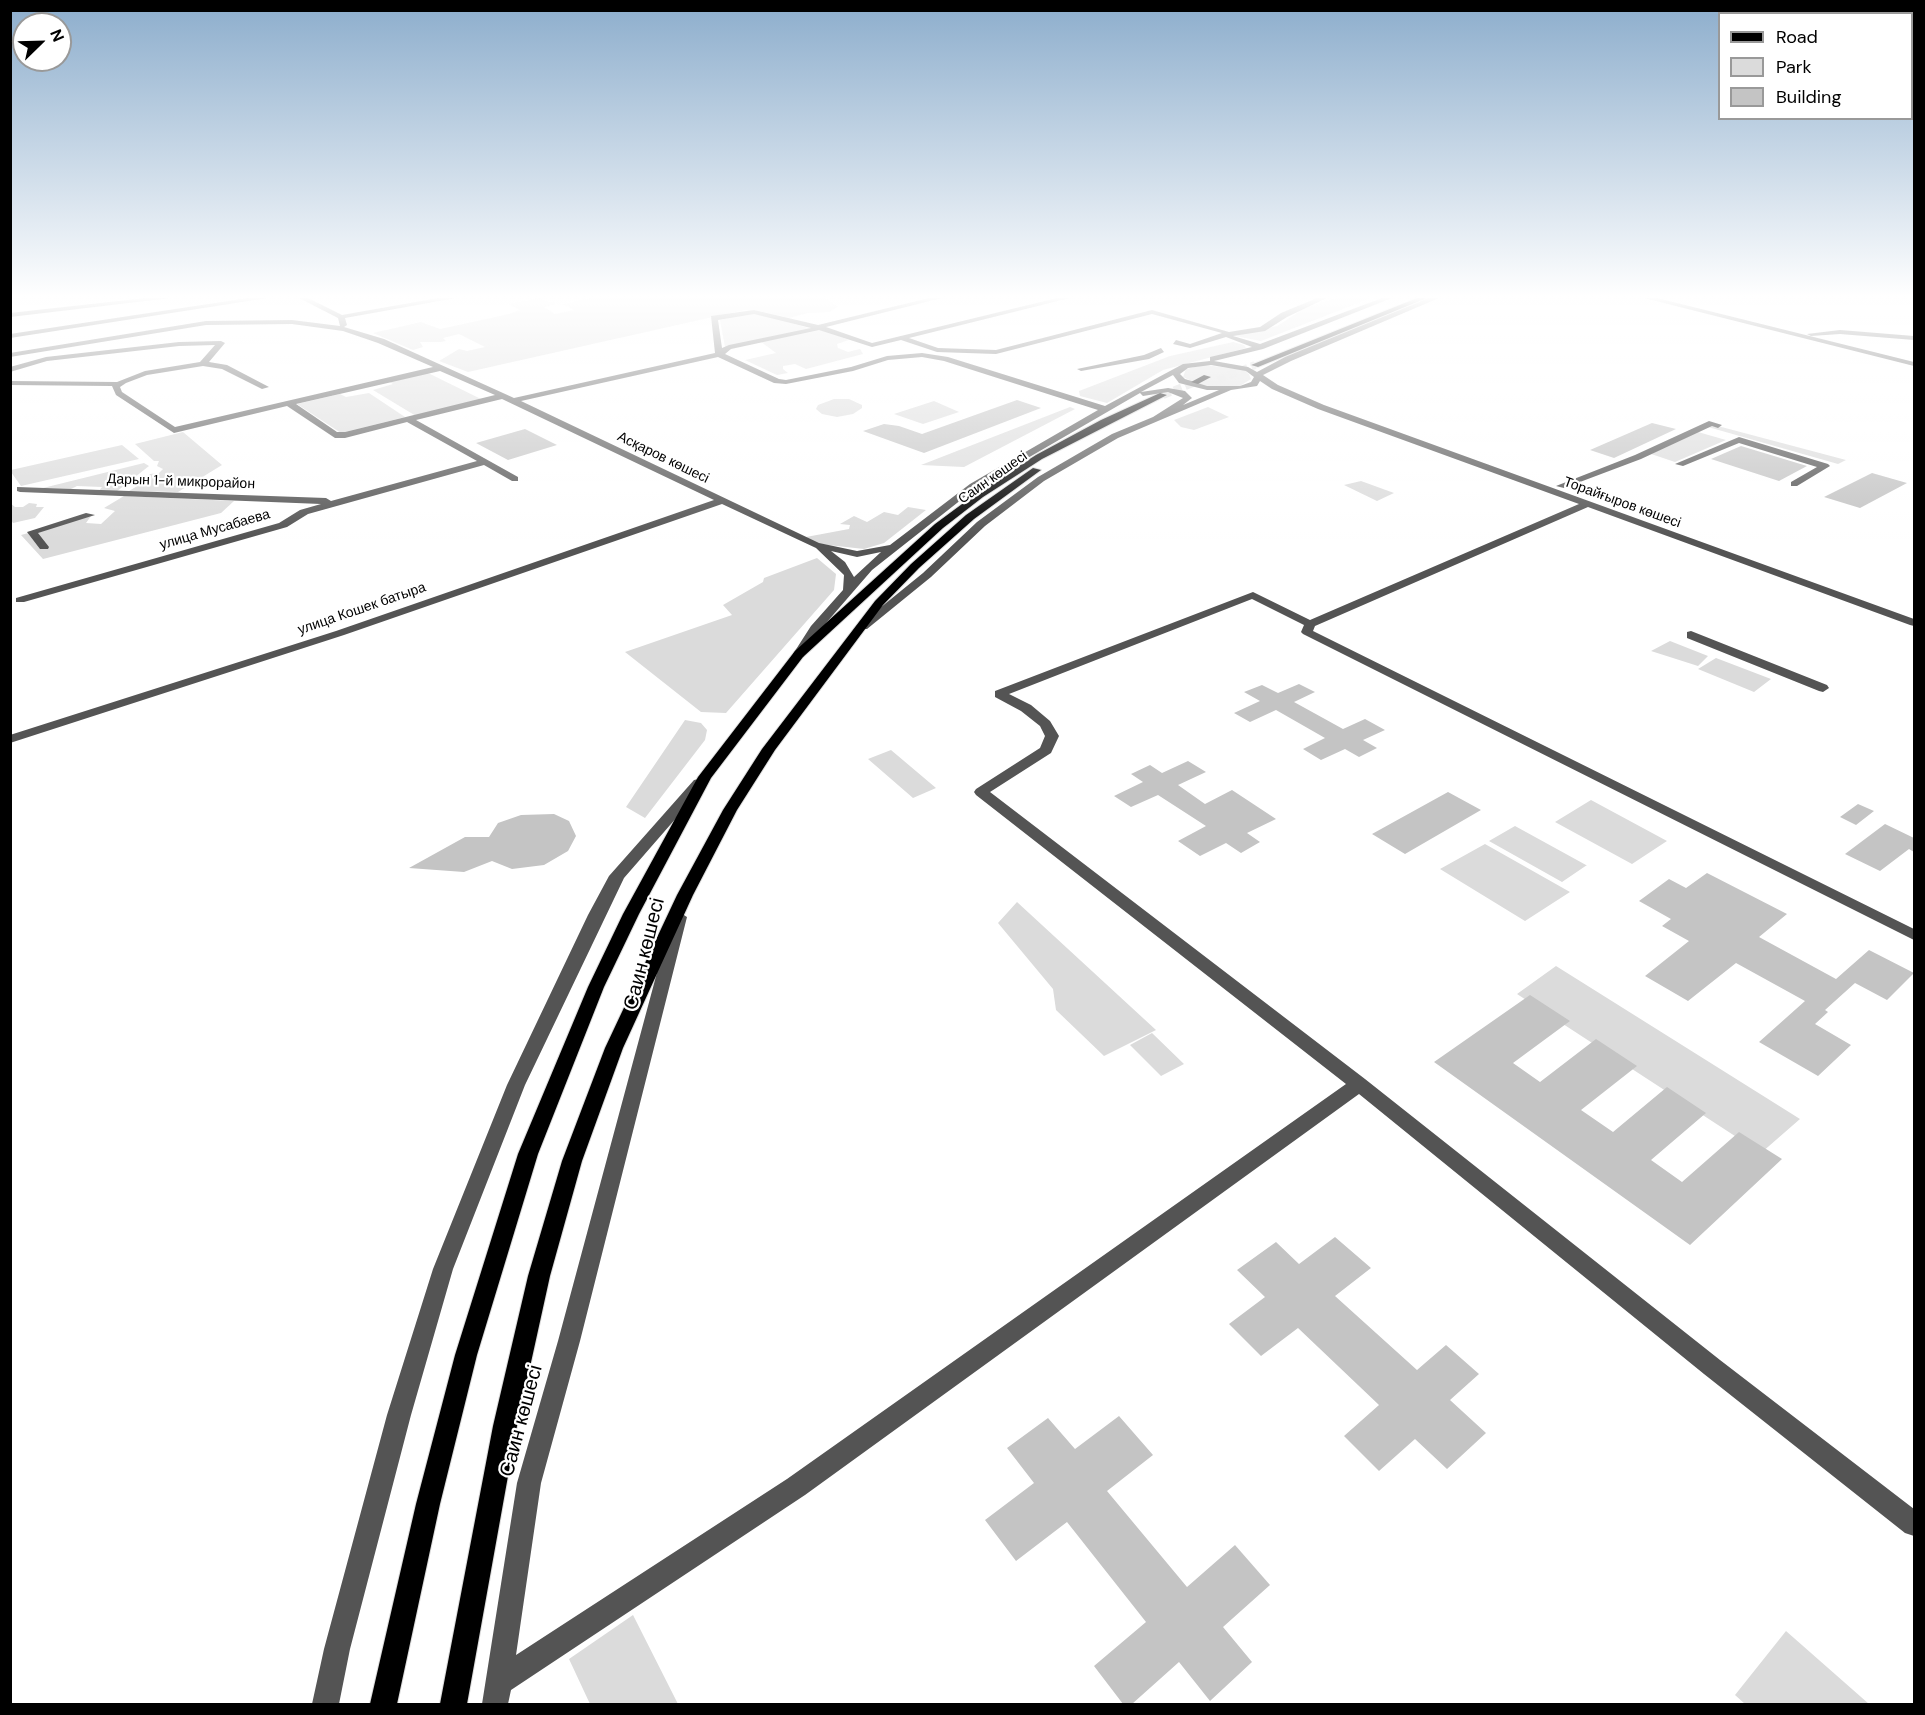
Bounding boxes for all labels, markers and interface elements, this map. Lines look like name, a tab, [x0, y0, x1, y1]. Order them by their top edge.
north arrow	[12, 12, 72, 72]
legend	[1718, 12, 1913, 120]
text: Road	[1776, 25, 1818, 49]
text: N	[45, 26, 69, 45]
text: Park	[1776, 55, 1812, 79]
text: Building	[1776, 85, 1841, 109]
street label: Асқаров көшесі	[614, 429, 712, 487]
street label: Саин көшесі	[955, 448, 1031, 508]
street label: Дарын 1-й микрорайон	[107, 471, 255, 493]
street label: Торайғыров көшесі	[1561, 474, 1683, 532]
street label: улица Мусабаева	[158, 506, 272, 554]
street label: улица Кошек батыра	[296, 579, 428, 639]
street label: Саин көшесі	[619, 895, 671, 1013]
street label: Саин көшесі	[496, 1362, 548, 1480]

